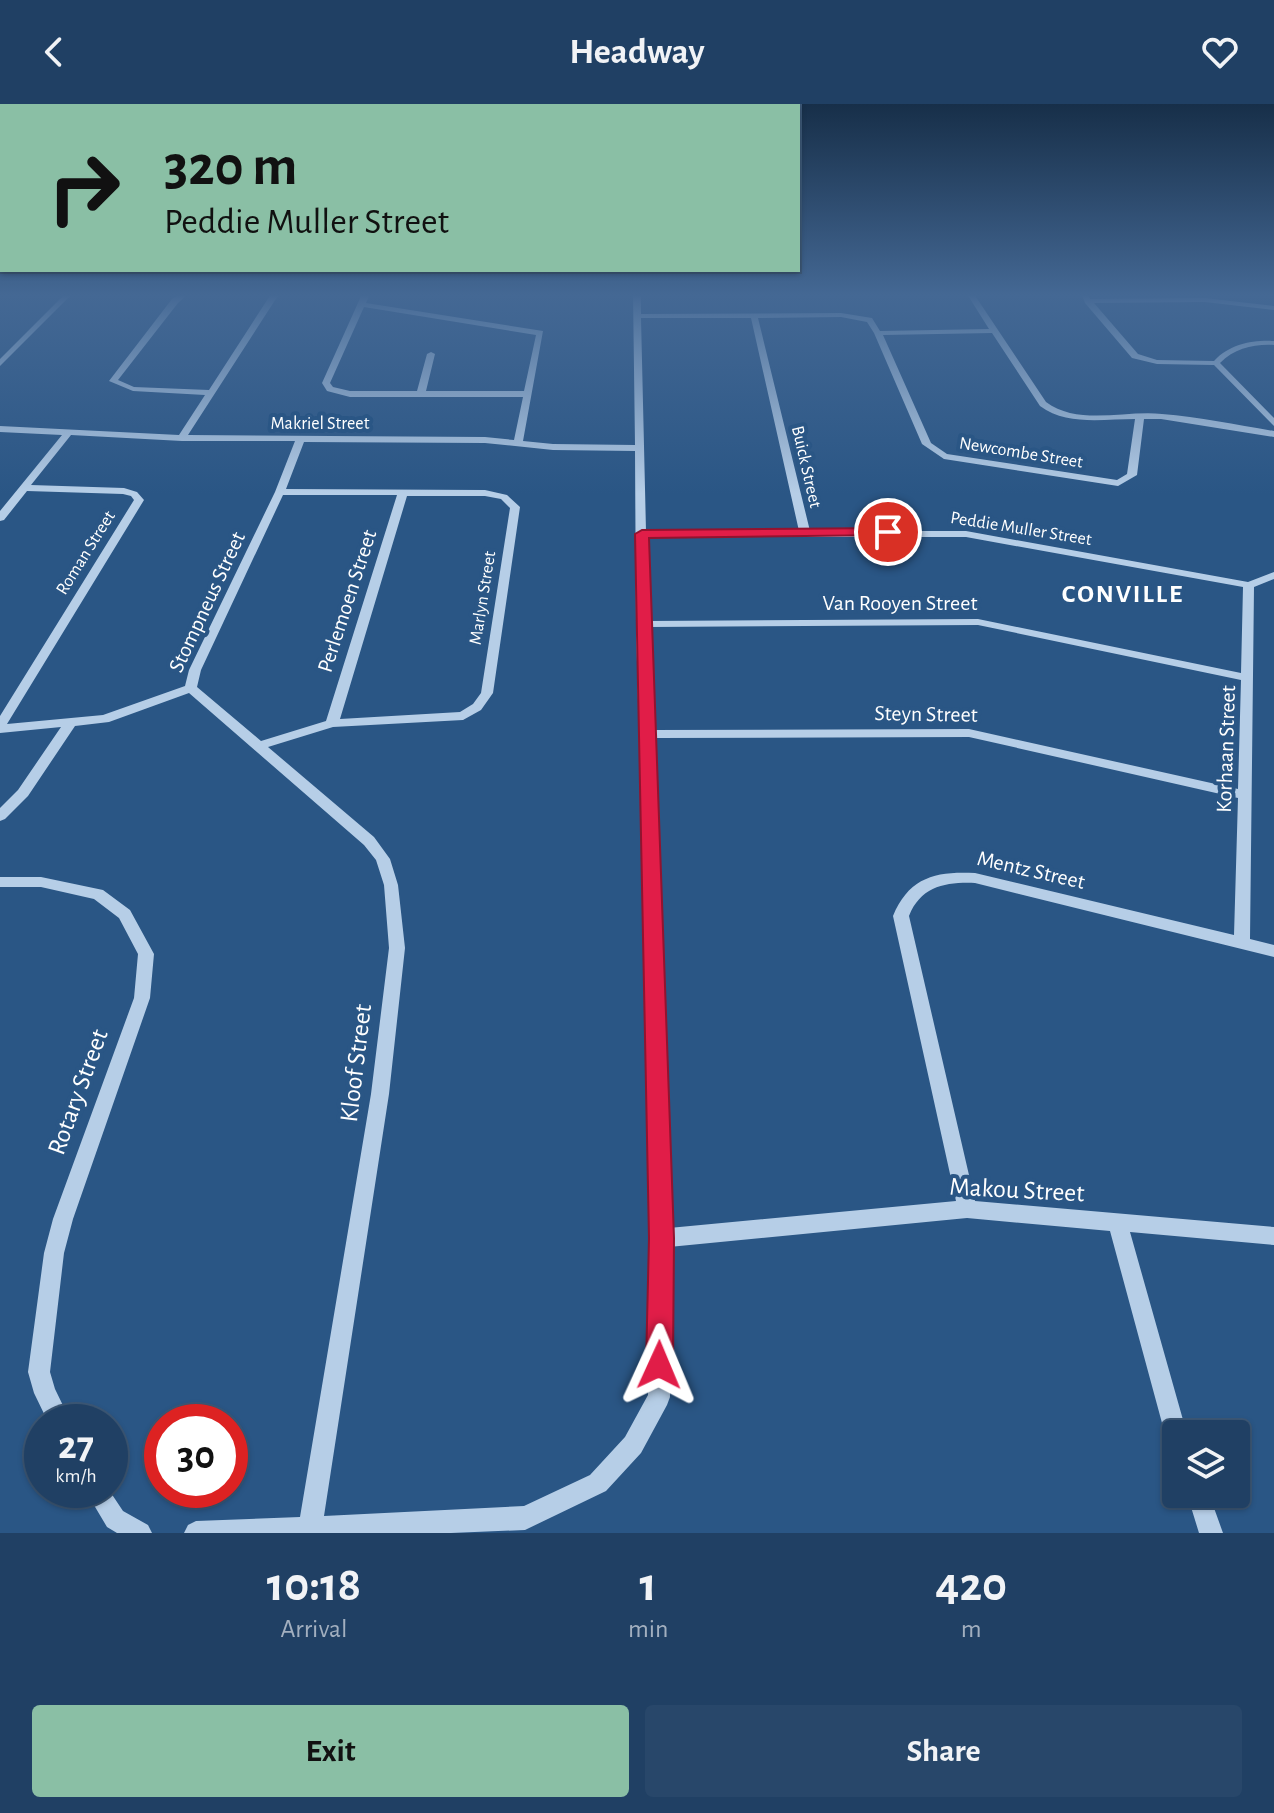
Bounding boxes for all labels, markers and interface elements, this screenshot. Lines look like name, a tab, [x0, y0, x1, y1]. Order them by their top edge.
icon: back	[32, 30, 76, 74]
icon: heart	[1198, 30, 1242, 74]
text: Headway	[569, 34, 705, 70]
icon: right	[32, 136, 136, 240]
text: 320 m	[164, 139, 297, 195]
text: Peddie Muller Street	[164, 204, 449, 240]
street label: Makriel Street	[271, 415, 370, 433]
street label: Buick Street	[788, 424, 824, 510]
street label: Newcombe Street	[958, 434, 1084, 472]
pin	[854, 498, 922, 566]
street label: Roman Street	[53, 508, 119, 598]
street label: Peddie Muller Street	[949, 509, 1093, 549]
icon: arrive	[866, 510, 910, 554]
street label: Perlemoen Street	[314, 527, 380, 675]
street label: Stompneus Street	[165, 528, 249, 676]
street label: Marlyn Street	[467, 550, 499, 646]
district label: CONVILLE	[1062, 581, 1184, 607]
street label: Van Rooyen Street	[823, 592, 977, 614]
street label: Korhaan Street	[1213, 685, 1239, 813]
street label: Steyn Street	[874, 702, 978, 726]
street label: Mentz Street	[975, 847, 1087, 893]
street label: Kloof Street	[336, 1002, 376, 1124]
street label: Rotary Street	[43, 1026, 113, 1158]
street label: Makou Street	[949, 1173, 1085, 1207]
position arrow	[617, 1323, 701, 1407]
speed limit sign: 30	[144, 1404, 248, 1508]
map controls	[1162, 1420, 1250, 1508]
button: layers	[1162, 1420, 1250, 1508]
text: 27	[58, 1426, 94, 1466]
text: km/h	[55, 1466, 97, 1486]
text: 10:18	[267, 1562, 361, 1610]
text: 1	[640, 1562, 657, 1610]
text: 420	[935, 1562, 1007, 1610]
text: Arrival	[281, 1616, 347, 1642]
text: min	[628, 1616, 668, 1642]
text: m	[961, 1616, 982, 1642]
button: Exit	[32, 1705, 629, 1797]
button: Share	[645, 1705, 1242, 1797]

